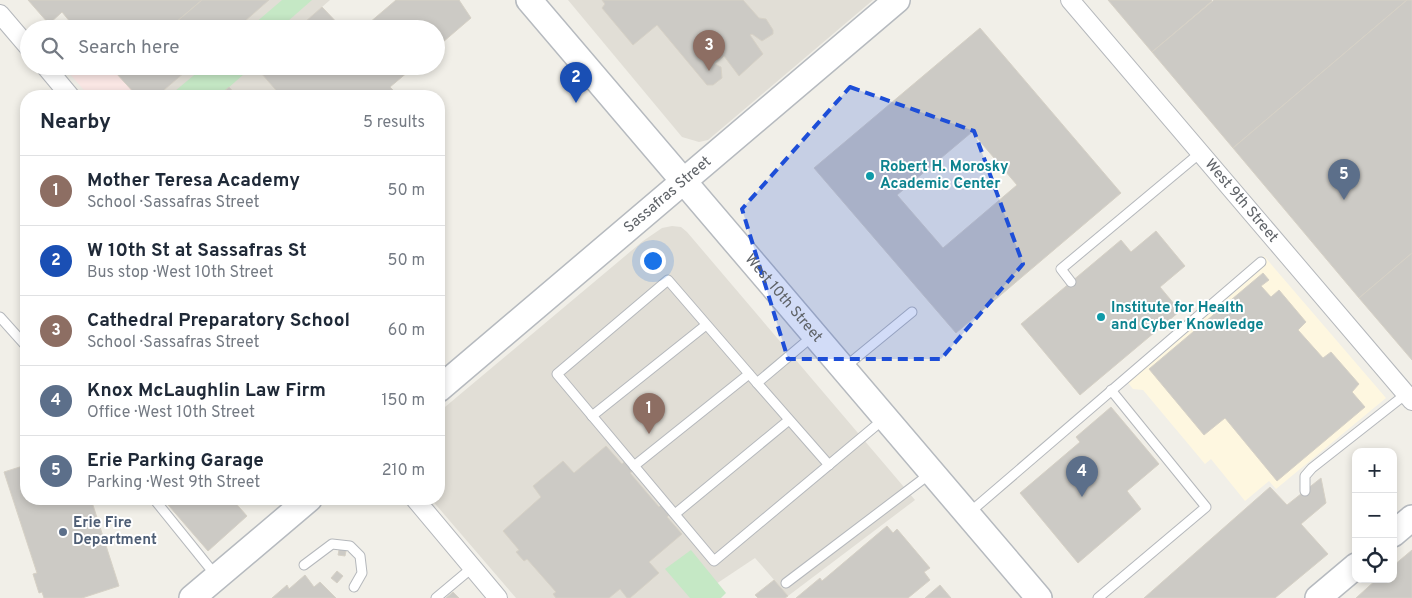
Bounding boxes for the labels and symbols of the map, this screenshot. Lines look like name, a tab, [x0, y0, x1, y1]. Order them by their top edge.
pin: 3	[693, 30, 725, 71]
pin: 2	[560, 62, 592, 103]
street label: Sassafras Street	[620, 152, 715, 237]
street label: West 9th Street	[1200, 155, 1282, 247]
place label: Robert H. Morosky Academic Center	[880, 158, 1009, 194]
pin: 5	[1328, 159, 1360, 200]
marker: Robert H. Morosky Academic Center	[864, 170, 876, 182]
your location	[640, 248, 666, 274]
street label: West 10th Street	[740, 250, 826, 346]
place label: Institute for Health and Cyber Knowledge	[1111, 299, 1264, 335]
marker: Institute for Health and Cyber Knowledge	[1095, 311, 1107, 323]
pin: 1	[633, 393, 665, 434]
pin: 4	[1066, 456, 1098, 497]
place label: Erie Fire Department	[73, 514, 157, 550]
marker: Erie Fire Department	[57, 526, 69, 538]

